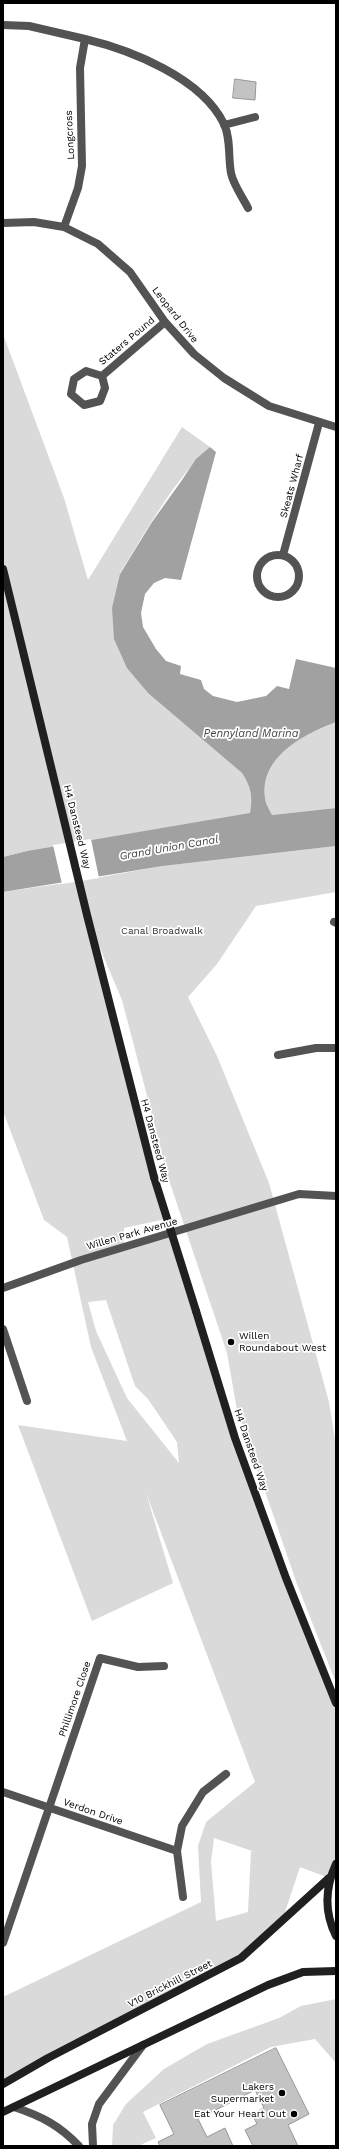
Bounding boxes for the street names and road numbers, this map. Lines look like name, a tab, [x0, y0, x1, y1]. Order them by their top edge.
street label: Longcross	[63, 110, 77, 160]
street label: Leopard Drive	[149, 285, 201, 345]
street label: Staters Pound	[97, 314, 157, 368]
street label: Skeats Wharf	[278, 453, 306, 519]
street label: H4 Dansteed Way	[61, 784, 93, 870]
street label: H4 Dansteed Way	[138, 1098, 172, 1184]
street label: Willen Park Avenue	[85, 1215, 179, 1253]
street label: H4 Dansteed Way	[231, 1407, 271, 1493]
street label: Phillimore Close	[56, 1660, 94, 1738]
street label: Verdon Drive	[62, 1796, 124, 1828]
street label: V10 Brickhill Street	[126, 1958, 214, 2010]

